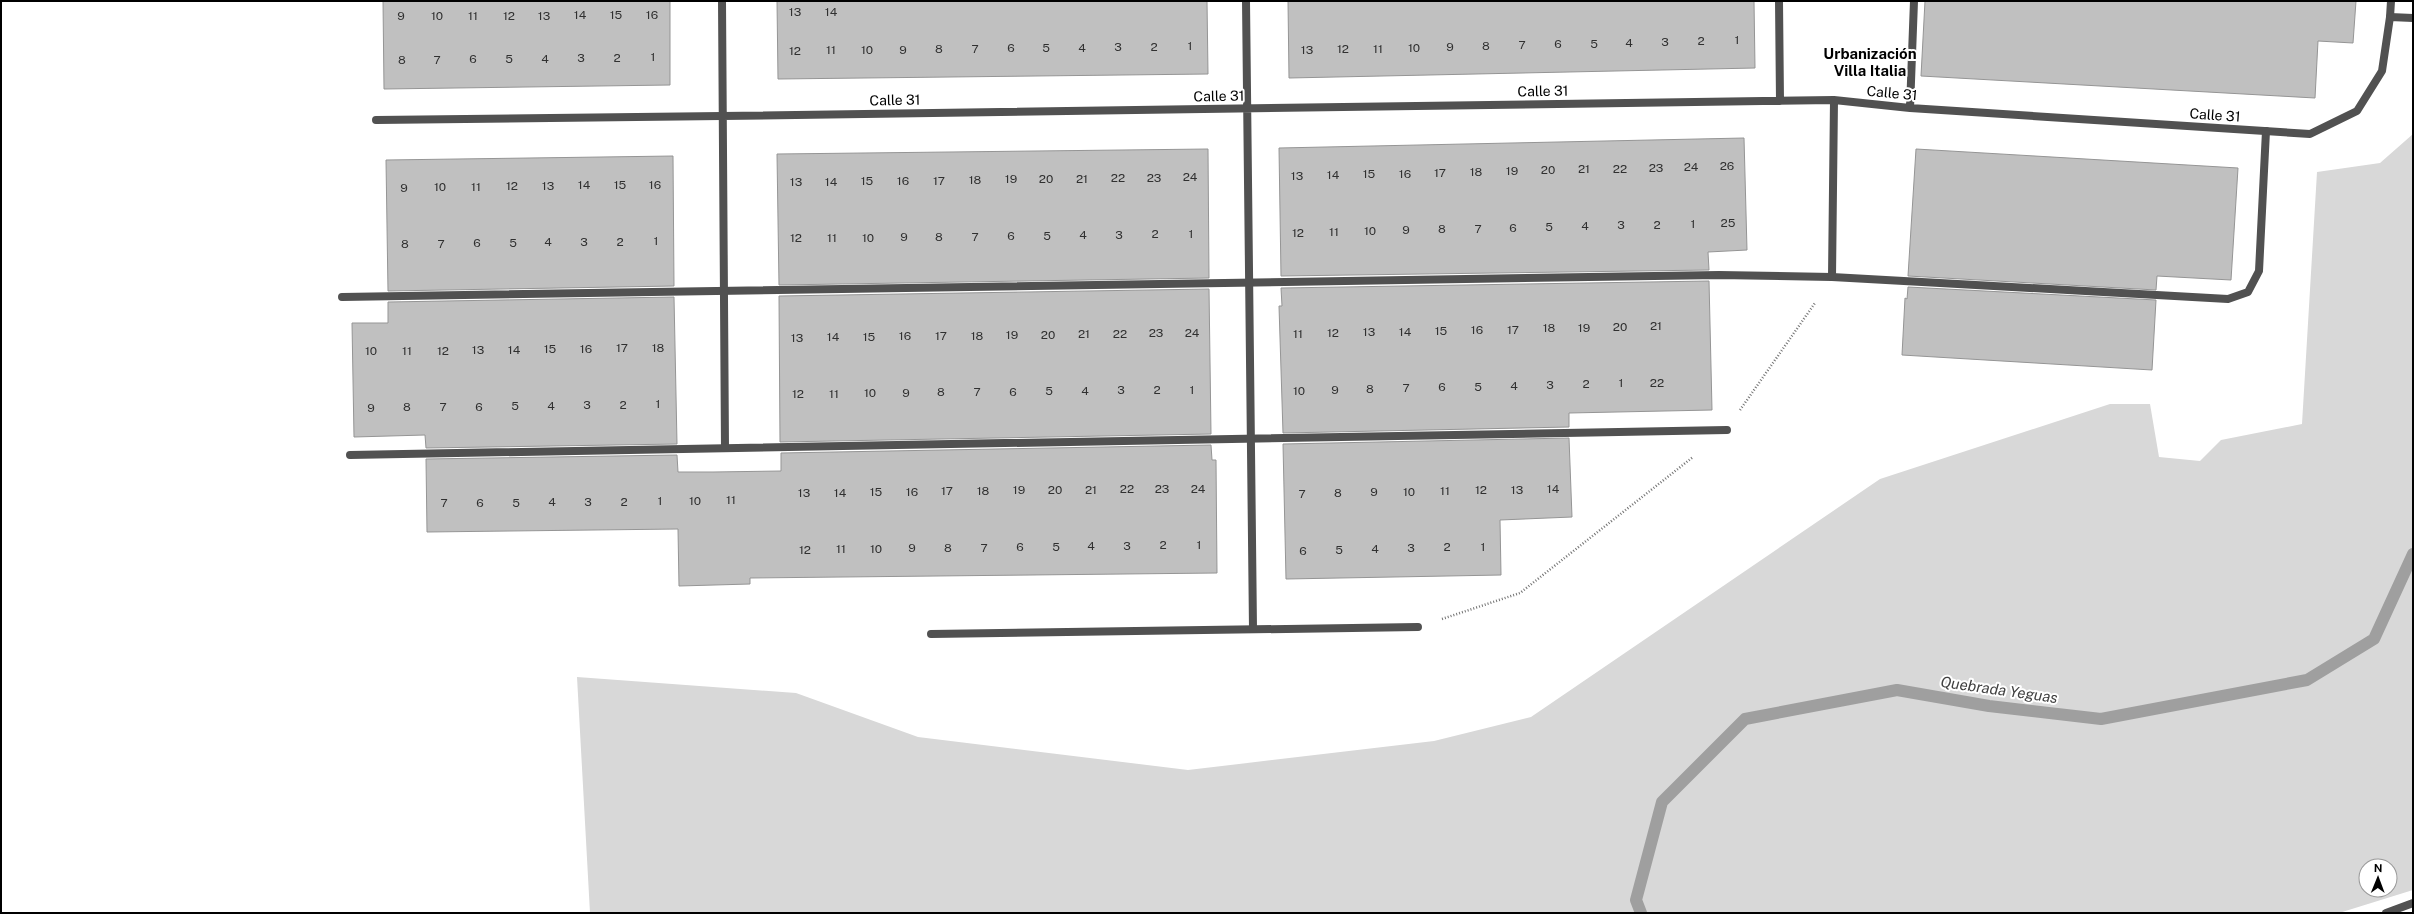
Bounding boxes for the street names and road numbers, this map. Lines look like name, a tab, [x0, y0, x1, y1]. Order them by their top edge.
street label: Calle 31	[1517, 83, 1569, 99]
street label: Calle 31	[1866, 83, 1918, 103]
street label: Calle 31	[1193, 88, 1245, 104]
street label: Calle 31	[869, 92, 921, 108]
street label: Calle 31	[2189, 105, 2241, 125]

